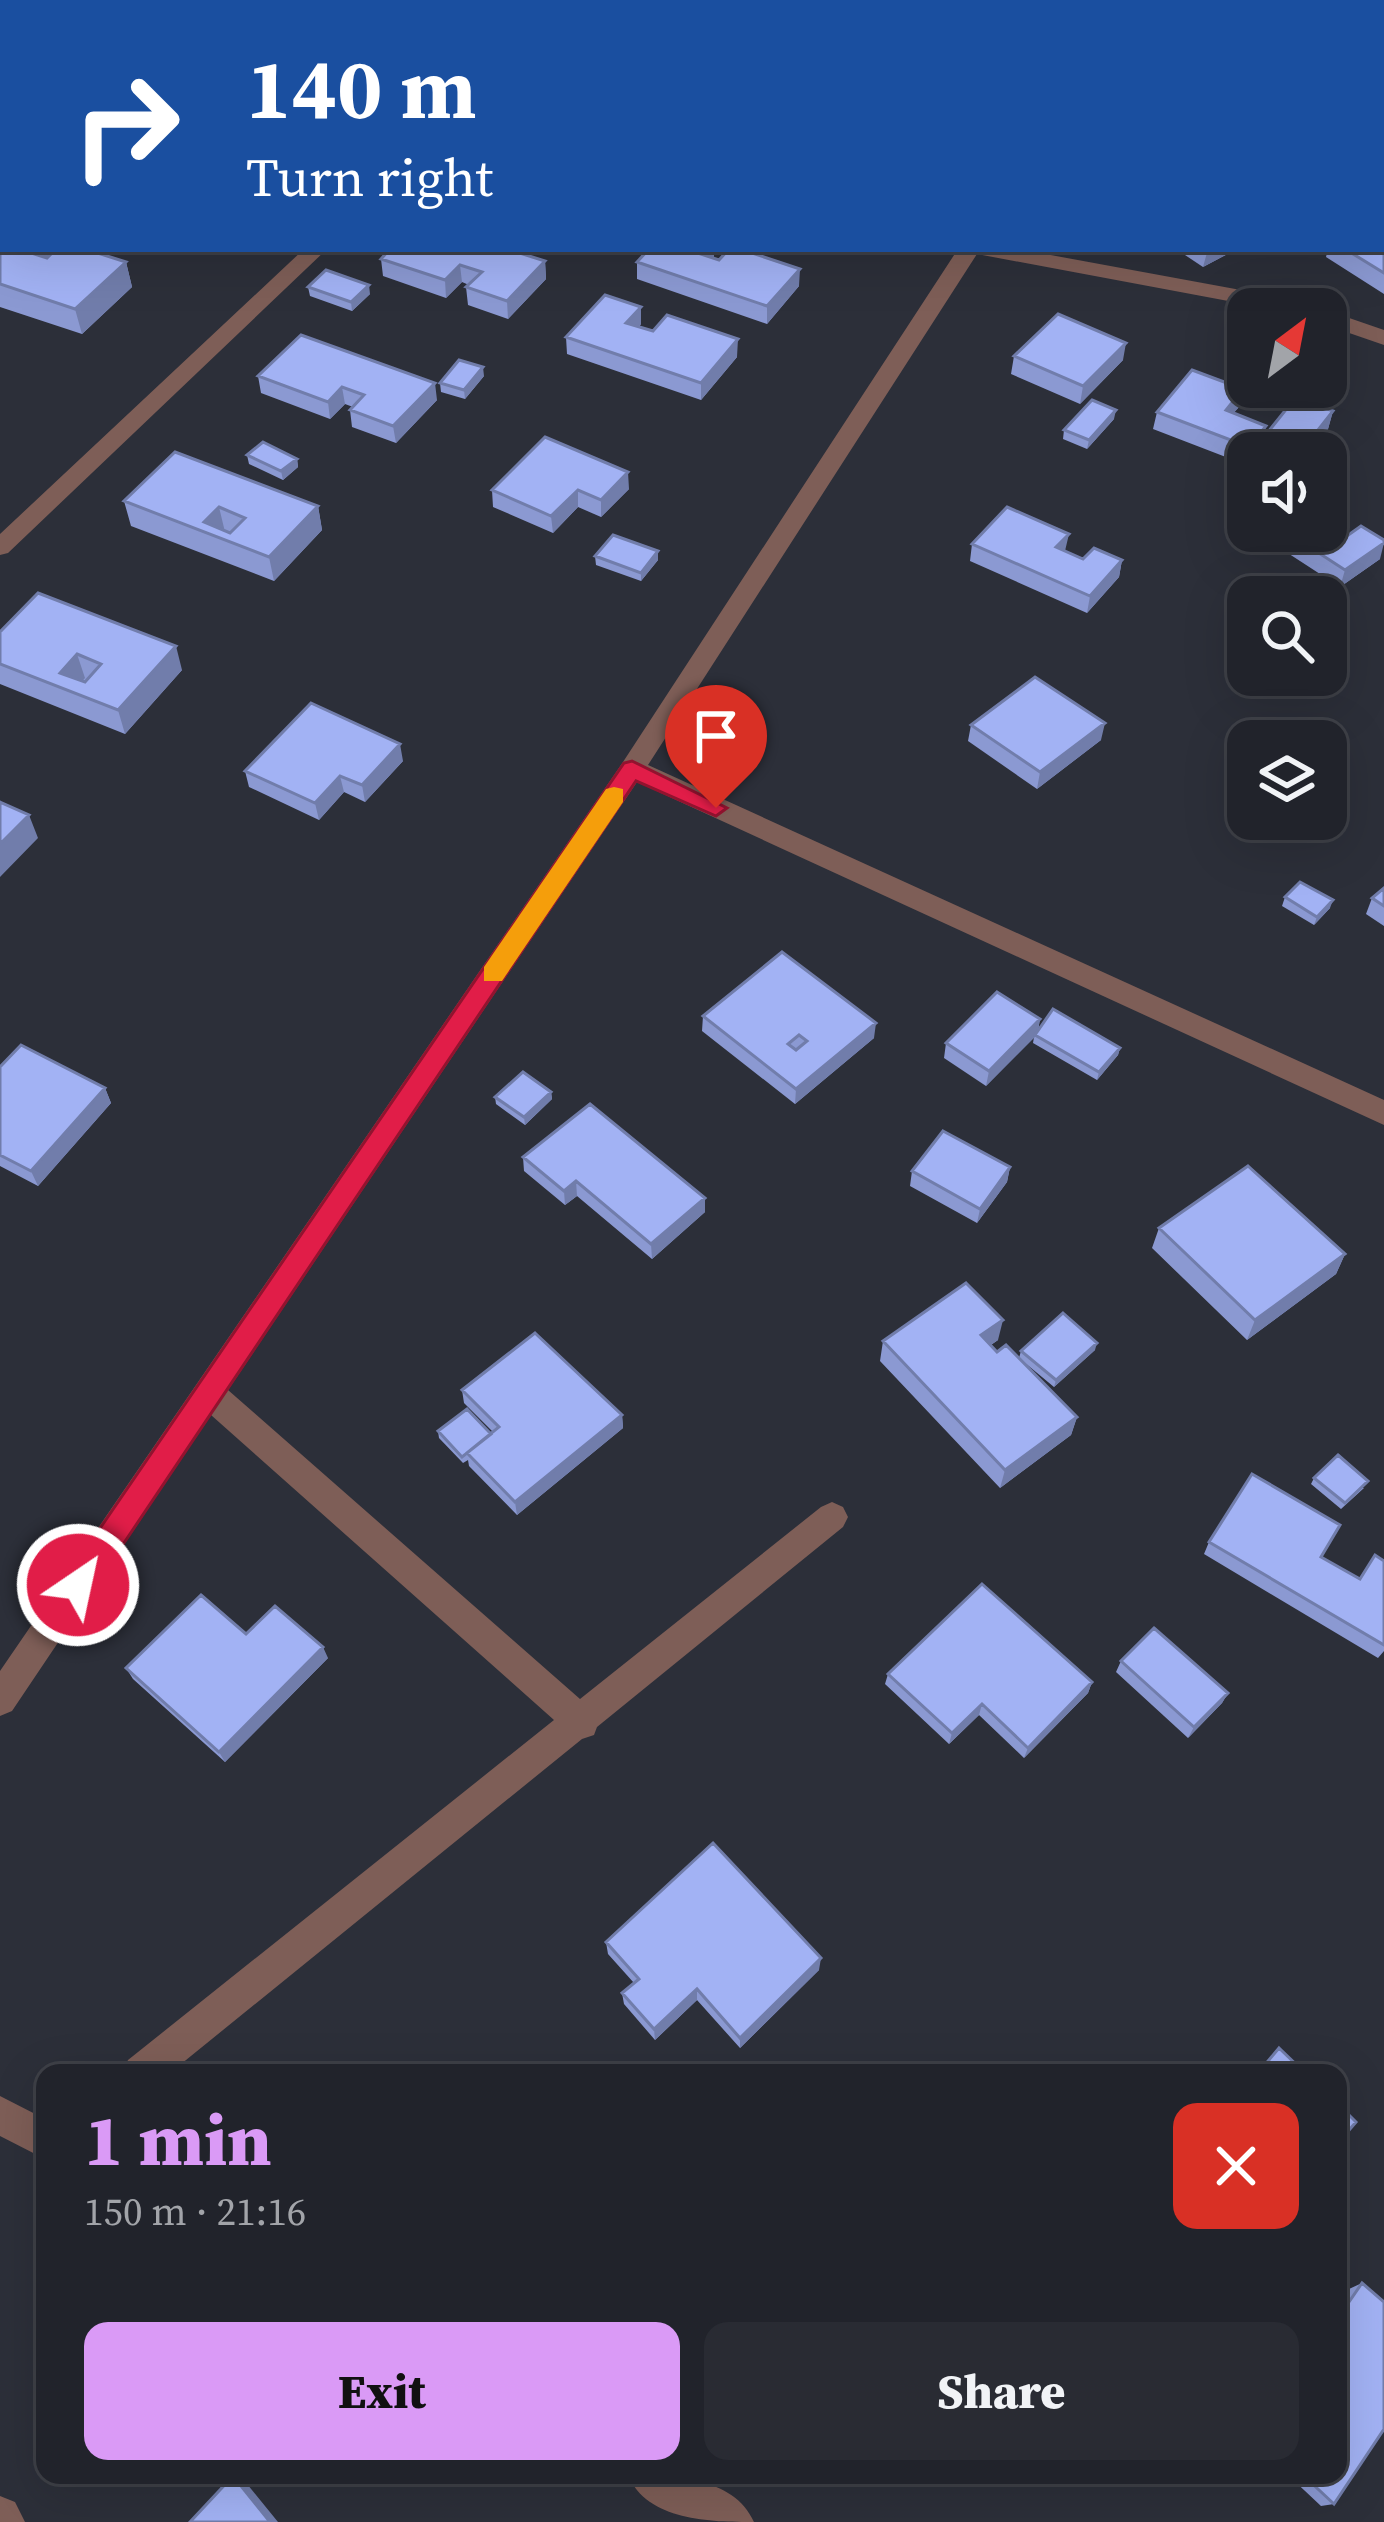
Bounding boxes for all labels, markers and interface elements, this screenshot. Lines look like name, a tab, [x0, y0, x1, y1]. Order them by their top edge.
text: 140 m	[246, 31, 477, 146]
icon: right	[48, 48, 204, 204]
text: Turn right	[246, 140, 493, 214]
north arrow	[1227, 288, 1347, 408]
map controls	[1227, 288, 1347, 840]
button: sound	[1227, 432, 1347, 552]
button: search	[1227, 576, 1347, 696]
pin	[665, 685, 767, 808]
icon: arrive	[683, 703, 749, 769]
button: layers	[1227, 720, 1347, 840]
position arrow	[15, 1522, 141, 1648]
text: 1 min	[84, 2090, 272, 2189]
button: close	[1173, 2103, 1299, 2229]
text: 150 m · 21:16	[84, 2185, 306, 2238]
button: Exit	[84, 2322, 680, 2460]
button: Share	[704, 2322, 1299, 2460]

